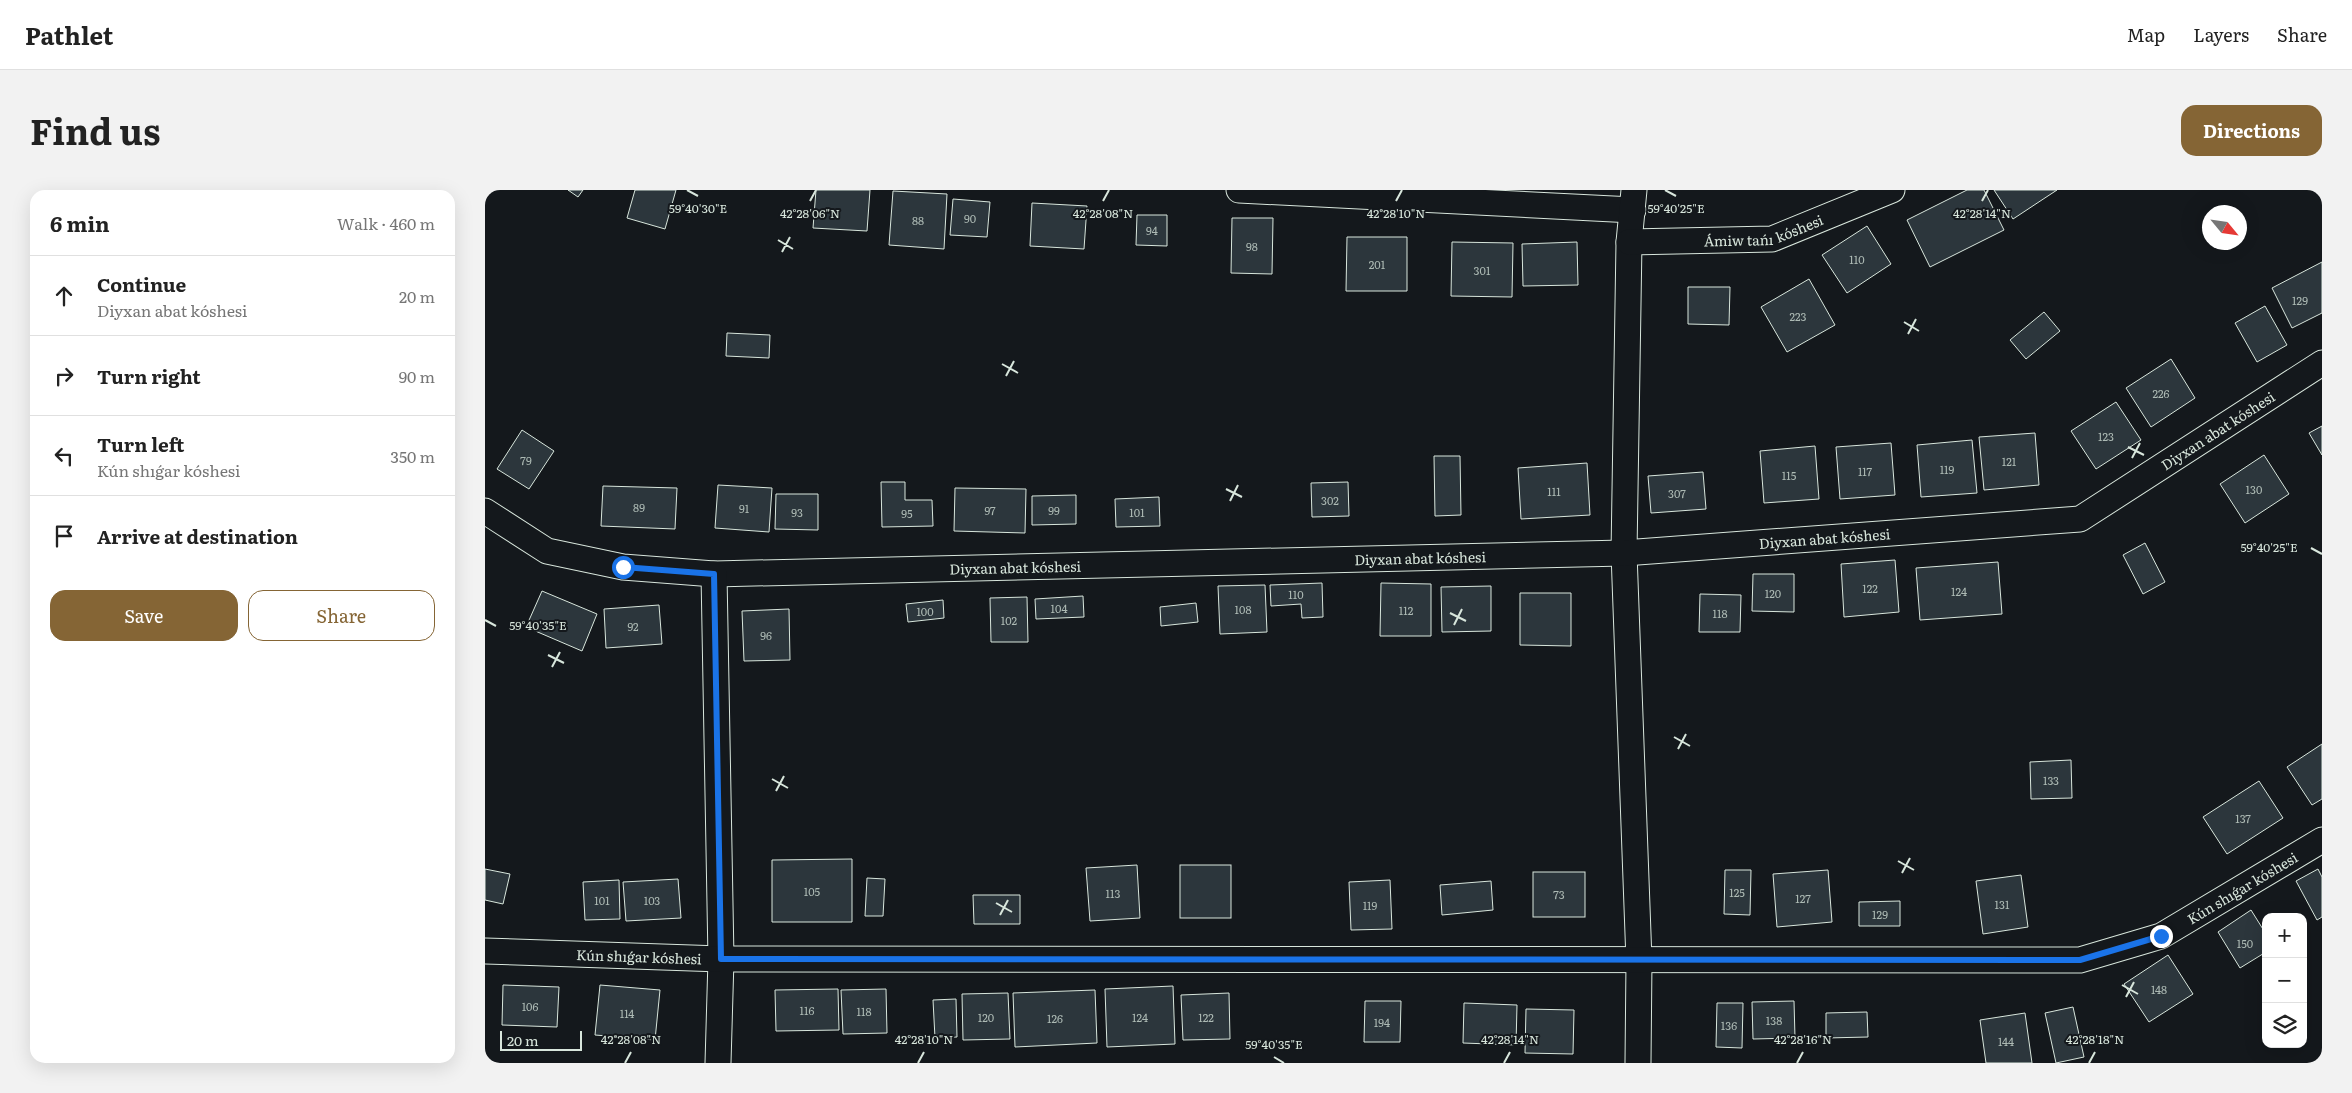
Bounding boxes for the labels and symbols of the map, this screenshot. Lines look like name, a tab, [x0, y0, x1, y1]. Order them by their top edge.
text: 59°40'30"E	[669, 199, 728, 217]
text: 59°40'25"E	[1647, 199, 1705, 217]
text: 42°28'06"N	[780, 204, 840, 222]
text: 42°28'08"N	[1073, 204, 1133, 222]
text: 42°28'10"N	[1367, 204, 1425, 222]
text: 42°28'14"N	[1953, 204, 2011, 222]
north arrow	[2202, 205, 2247, 250]
street label: Ámiw tańı kóshesi	[1704, 209, 1826, 250]
house number: 90	[964, 210, 976, 226]
house number: 88	[912, 212, 924, 228]
house number: 94	[1146, 222, 1158, 238]
house number: 98	[1246, 238, 1258, 254]
house number: 110	[1849, 251, 1865, 267]
house number: 201	[1369, 256, 1386, 272]
house number: 301	[1474, 262, 1491, 278]
house number: 129	[2292, 292, 2308, 308]
house number: 223	[1789, 308, 1807, 324]
house number: 226	[2152, 385, 2170, 401]
street label: Diyxan abat kóshesi	[2157, 386, 2279, 474]
house number: 123	[2098, 428, 2114, 444]
house number: 79	[520, 452, 532, 468]
house number: 121	[2002, 453, 2017, 469]
house number: 119	[1940, 461, 1955, 477]
house number: 117	[1858, 463, 1873, 479]
house number: 115	[1782, 467, 1797, 483]
house number: 130	[2246, 481, 2262, 497]
house number: 111	[1547, 483, 1561, 499]
house number: 307	[1668, 485, 1686, 501]
house number: 302	[1321, 492, 1339, 508]
house number: 89	[633, 499, 645, 515]
house number: 91	[739, 500, 750, 516]
house number: 97	[984, 502, 996, 518]
house number: 99	[1048, 502, 1060, 518]
house number: 93	[791, 504, 803, 520]
house number: 101	[1129, 504, 1145, 520]
house number: 95	[901, 505, 913, 521]
street label: Diyxan abat kóshesi	[1758, 523, 1891, 553]
text: 59°40'25"E	[2240, 538, 2298, 556]
street label: Diyxan abat kóshesi	[1354, 546, 1486, 569]
route start	[612, 556, 635, 579]
street label: Diyxan abat kóshesi	[949, 556, 1082, 579]
house number: 122	[1862, 580, 1878, 596]
house number: 124	[1951, 583, 1967, 599]
house number: 120	[1765, 585, 1781, 601]
house number: 110	[1288, 586, 1304, 602]
house number: 104	[1051, 600, 1067, 616]
house number: 108	[1235, 601, 1251, 617]
house number: 112	[1399, 602, 1414, 618]
house number: 100	[916, 603, 934, 619]
house number: 118	[1712, 605, 1728, 621]
house number: 102	[1001, 612, 1018, 628]
text: 59°40'35"E	[509, 616, 567, 634]
house number: 92	[627, 618, 639, 634]
house number: 96	[760, 627, 772, 643]
house number: 133	[2043, 772, 2059, 788]
house number: 137	[2235, 810, 2251, 826]
street label: Kún shıǵar kóshesi	[2183, 847, 2301, 928]
house number: 105	[804, 883, 821, 899]
house number: 125	[1729, 884, 1745, 900]
house number: 113	[1106, 885, 1120, 901]
house number: 73	[1553, 886, 1565, 902]
house number: 127	[1795, 890, 1811, 906]
house number: 101	[594, 892, 610, 908]
house number: 103	[644, 892, 660, 908]
house number: 131	[1995, 896, 2010, 912]
house number: 119	[1363, 897, 1378, 913]
house number: 129	[1872, 906, 1888, 922]
route end	[2150, 925, 2173, 948]
house number: 150	[2237, 935, 2253, 951]
street label: Kún shıǵar kóshesi	[576, 944, 702, 968]
house number: 148	[2151, 981, 2167, 997]
house number: 106	[522, 998, 538, 1014]
house number: 116	[800, 1002, 815, 1018]
house number: 118	[856, 1003, 872, 1019]
house number: 114	[620, 1005, 634, 1021]
house number: 120	[978, 1009, 994, 1025]
house number: 124	[1132, 1009, 1148, 1025]
house number: 122	[1198, 1009, 1214, 1025]
house number: 126	[1047, 1010, 1063, 1026]
house number: 138	[1766, 1012, 1782, 1028]
house number: 194	[1374, 1014, 1390, 1030]
house number: 136	[1721, 1017, 1737, 1033]
scale bar	[500, 1028, 583, 1051]
text: 42°28'08"N	[601, 1030, 661, 1048]
text: 42°28'10"N	[895, 1030, 953, 1048]
text: 42°28'14"N	[1481, 1030, 1539, 1048]
text: 42°28'16"N	[1774, 1030, 1832, 1048]
text: 42°28'18"N	[2066, 1030, 2124, 1048]
house number: 144	[1998, 1033, 2014, 1049]
text: 59°40'35"E	[1245, 1035, 1303, 1053]

